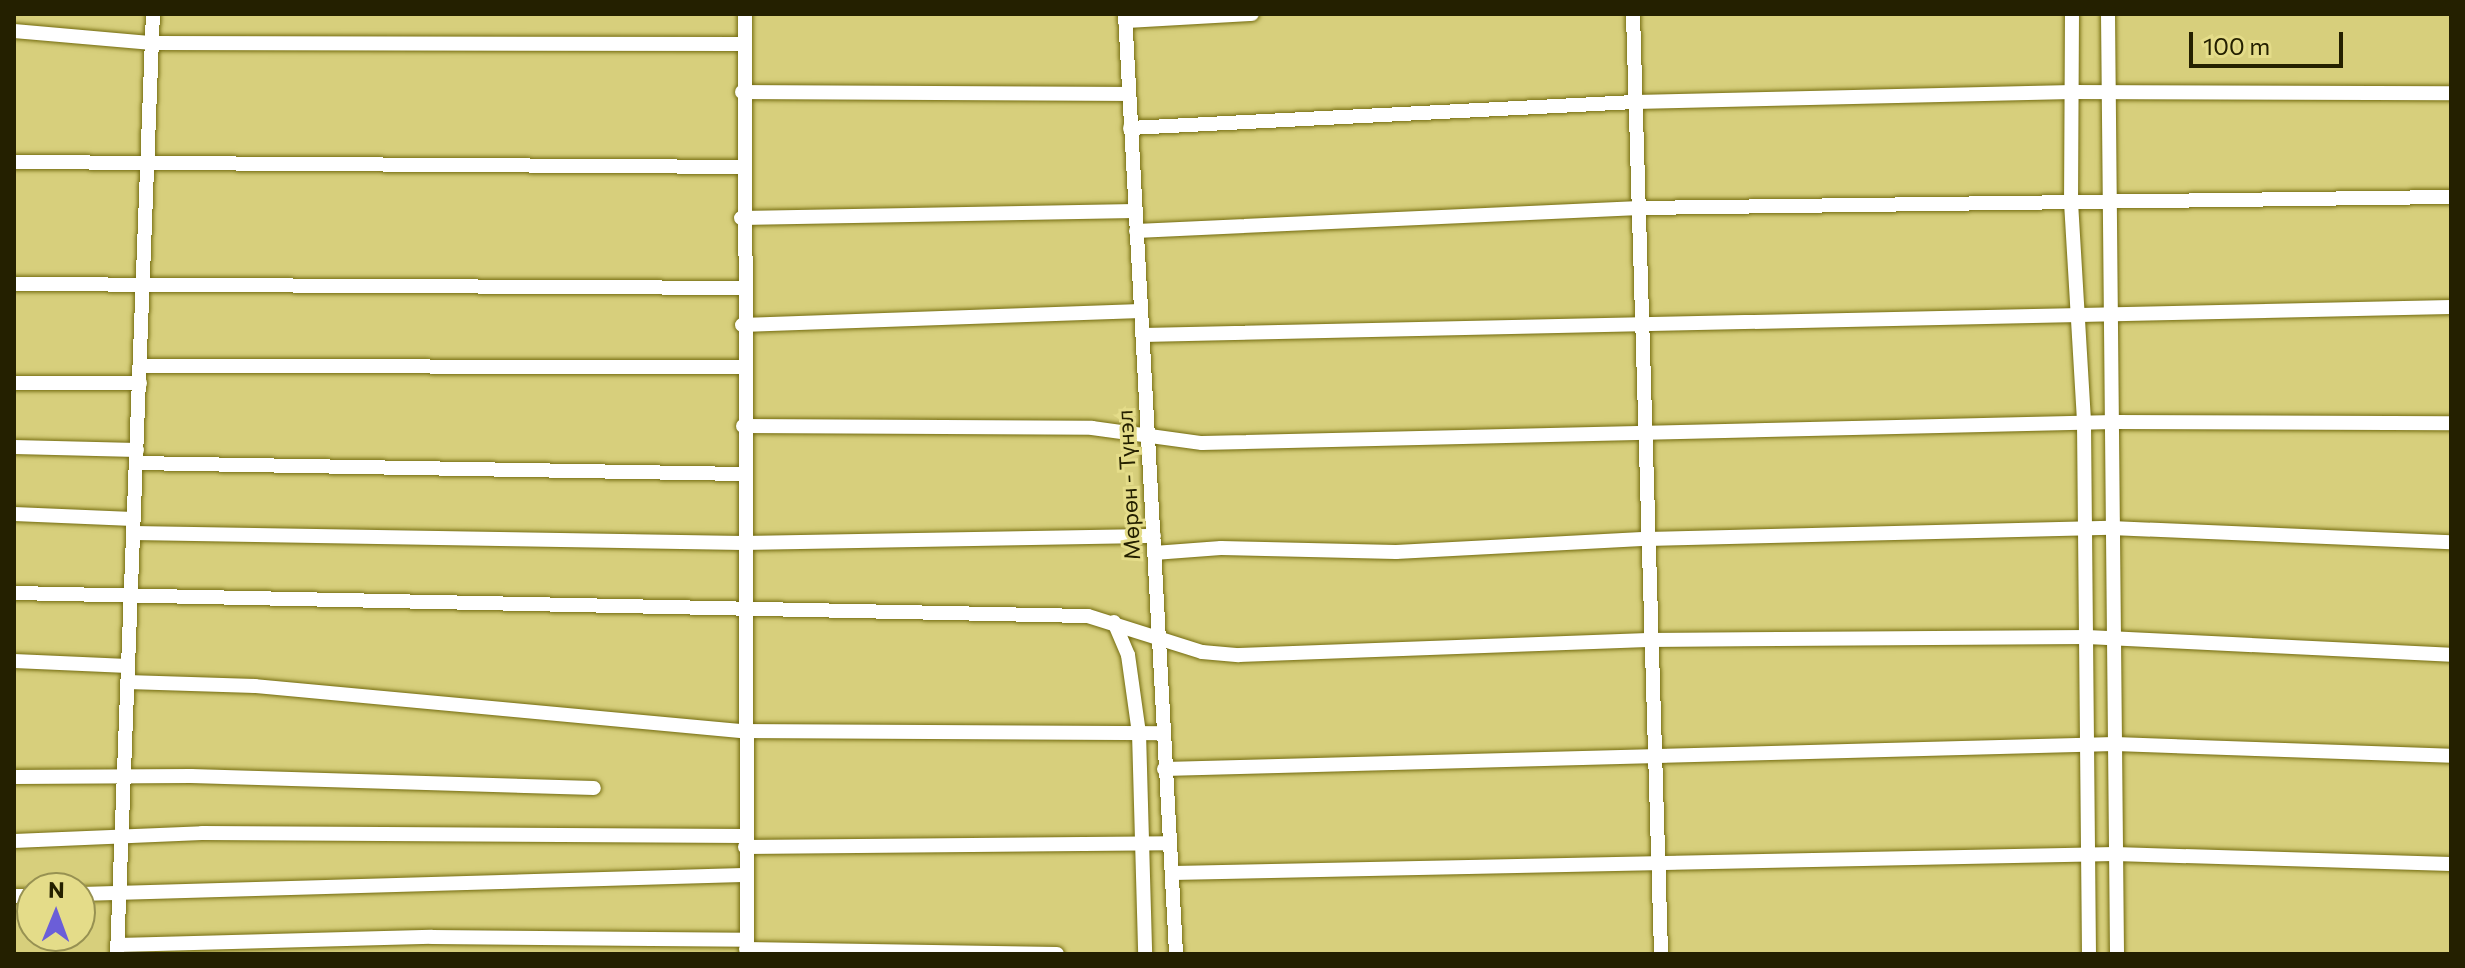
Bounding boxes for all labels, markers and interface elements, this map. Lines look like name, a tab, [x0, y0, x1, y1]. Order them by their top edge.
scale bar	[2193, 16, 2347, 66]
text: 100 m	[2203, 31, 2270, 60]
street label: Мөрөн - Түнэл	[1111, 409, 1145, 561]
north arrow	[16, 872, 96, 952]
text: N	[48, 876, 65, 903]

